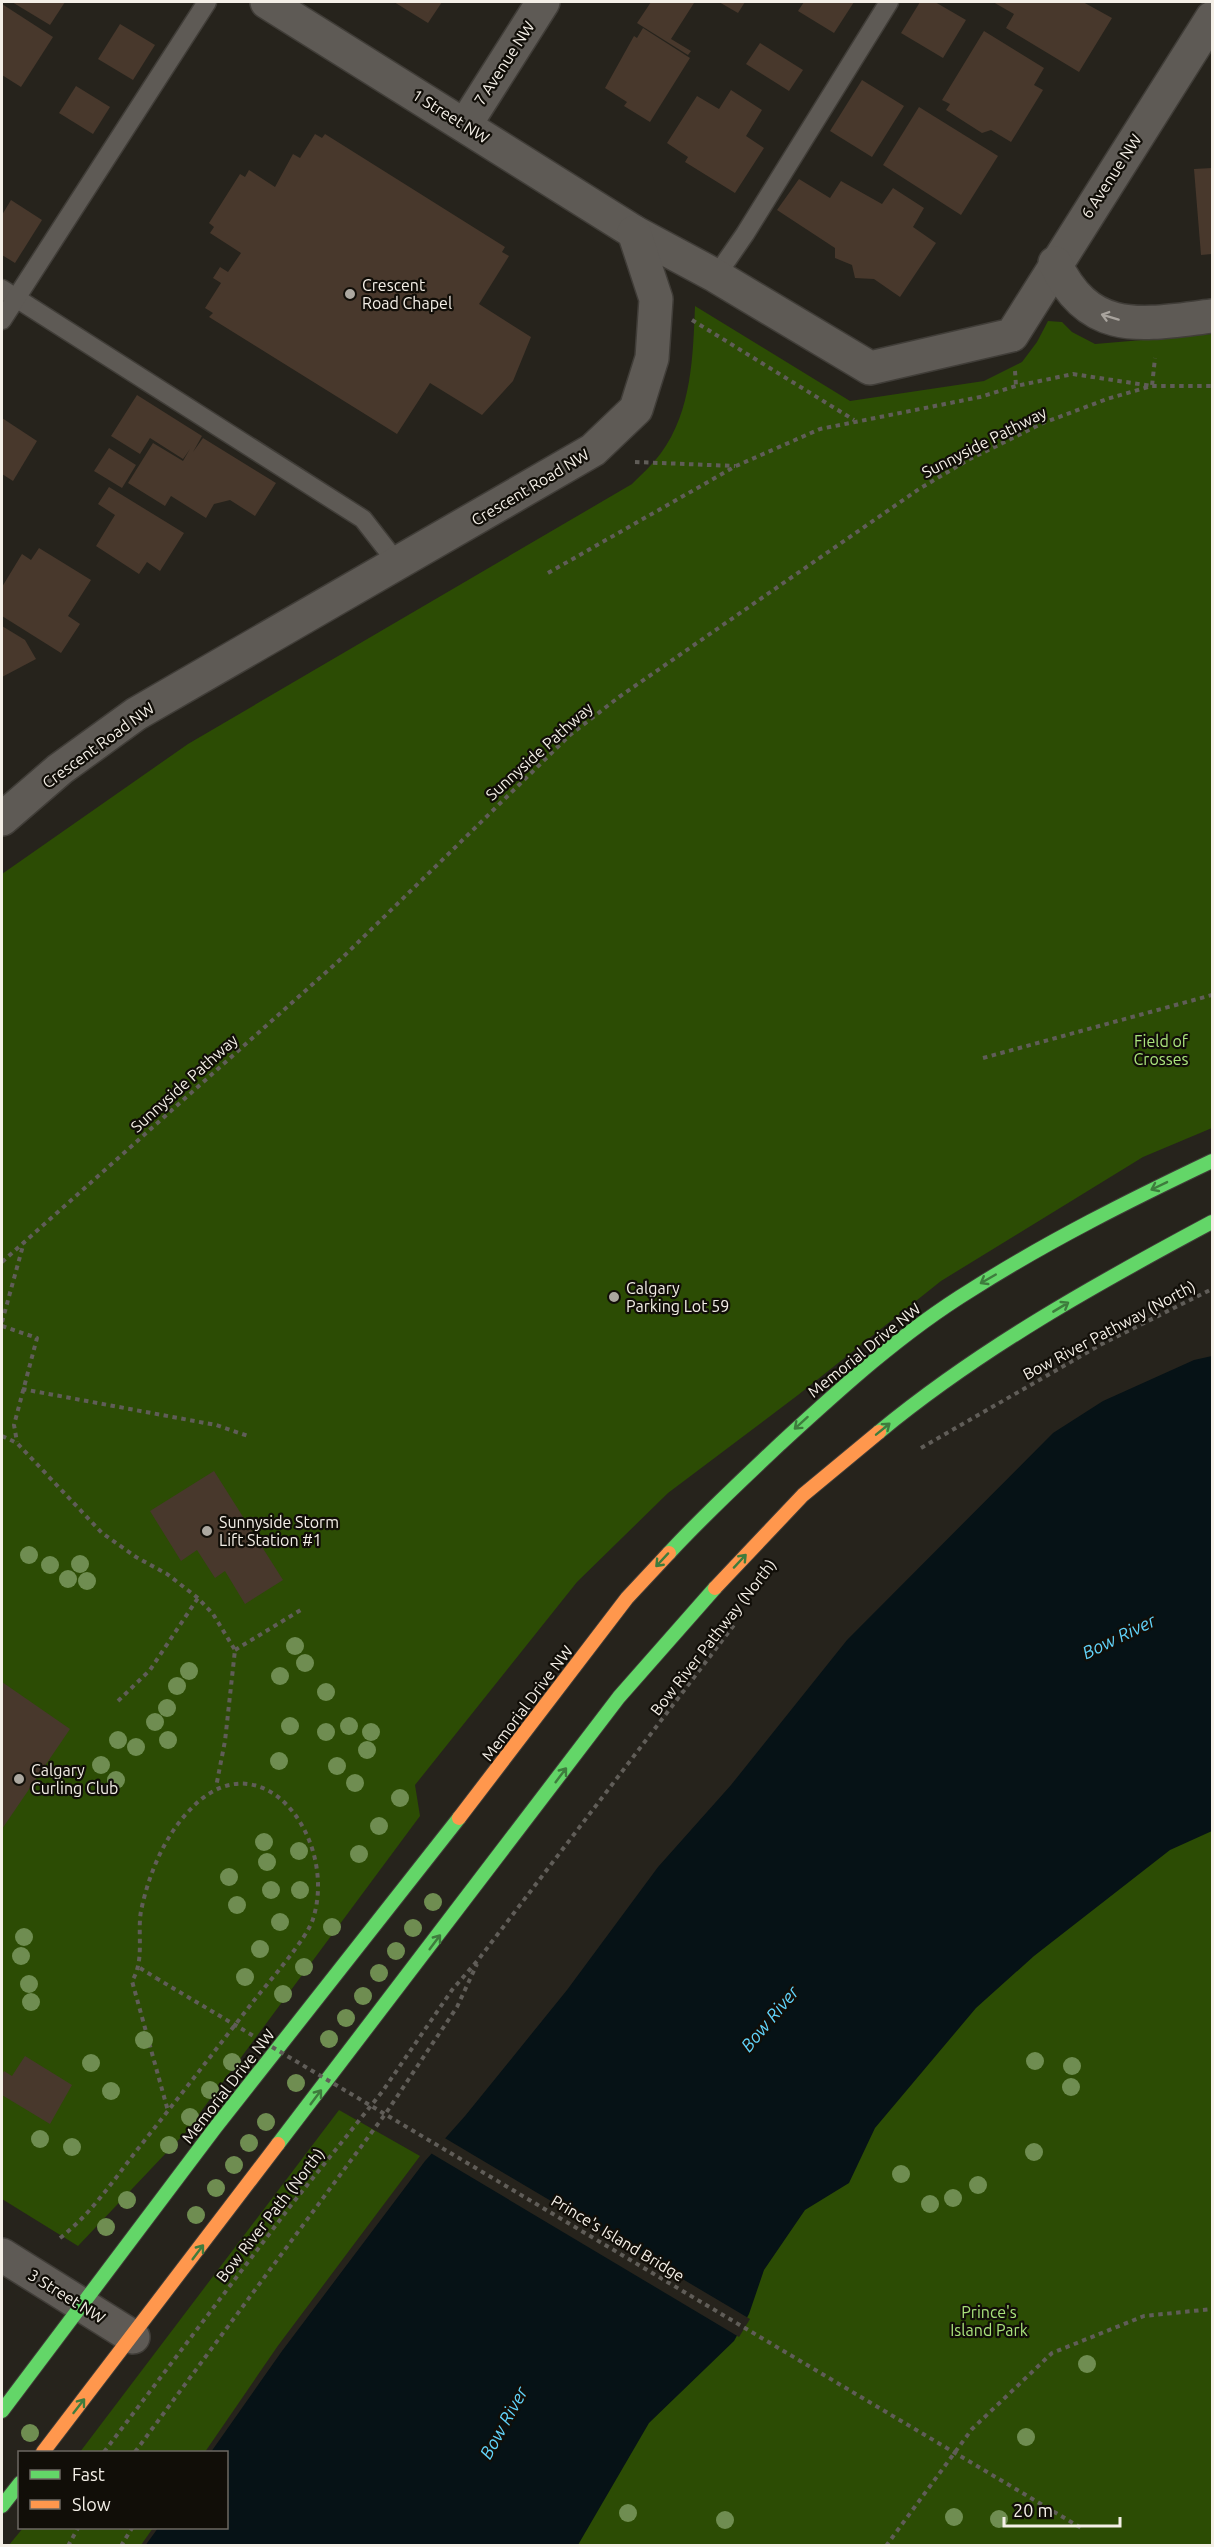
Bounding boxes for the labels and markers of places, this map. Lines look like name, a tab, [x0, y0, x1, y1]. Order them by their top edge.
place label: Crescent Road Chapel	[362, 276, 452, 312]
marker: Crescent Road Chapel	[343, 287, 357, 301]
place label: Calgary Parking Lot 59	[626, 1279, 729, 1315]
marker: Calgary Parking Lot 59	[607, 1290, 621, 1304]
place label: Sunnyside Storm Lift Station #1	[219, 1513, 339, 1549]
marker: Sunnyside Storm Lift Station #1	[200, 1524, 214, 1538]
place label: Calgary Curling Club	[31, 1761, 118, 1797]
marker: Calgary Curling Club	[12, 1772, 26, 1786]

